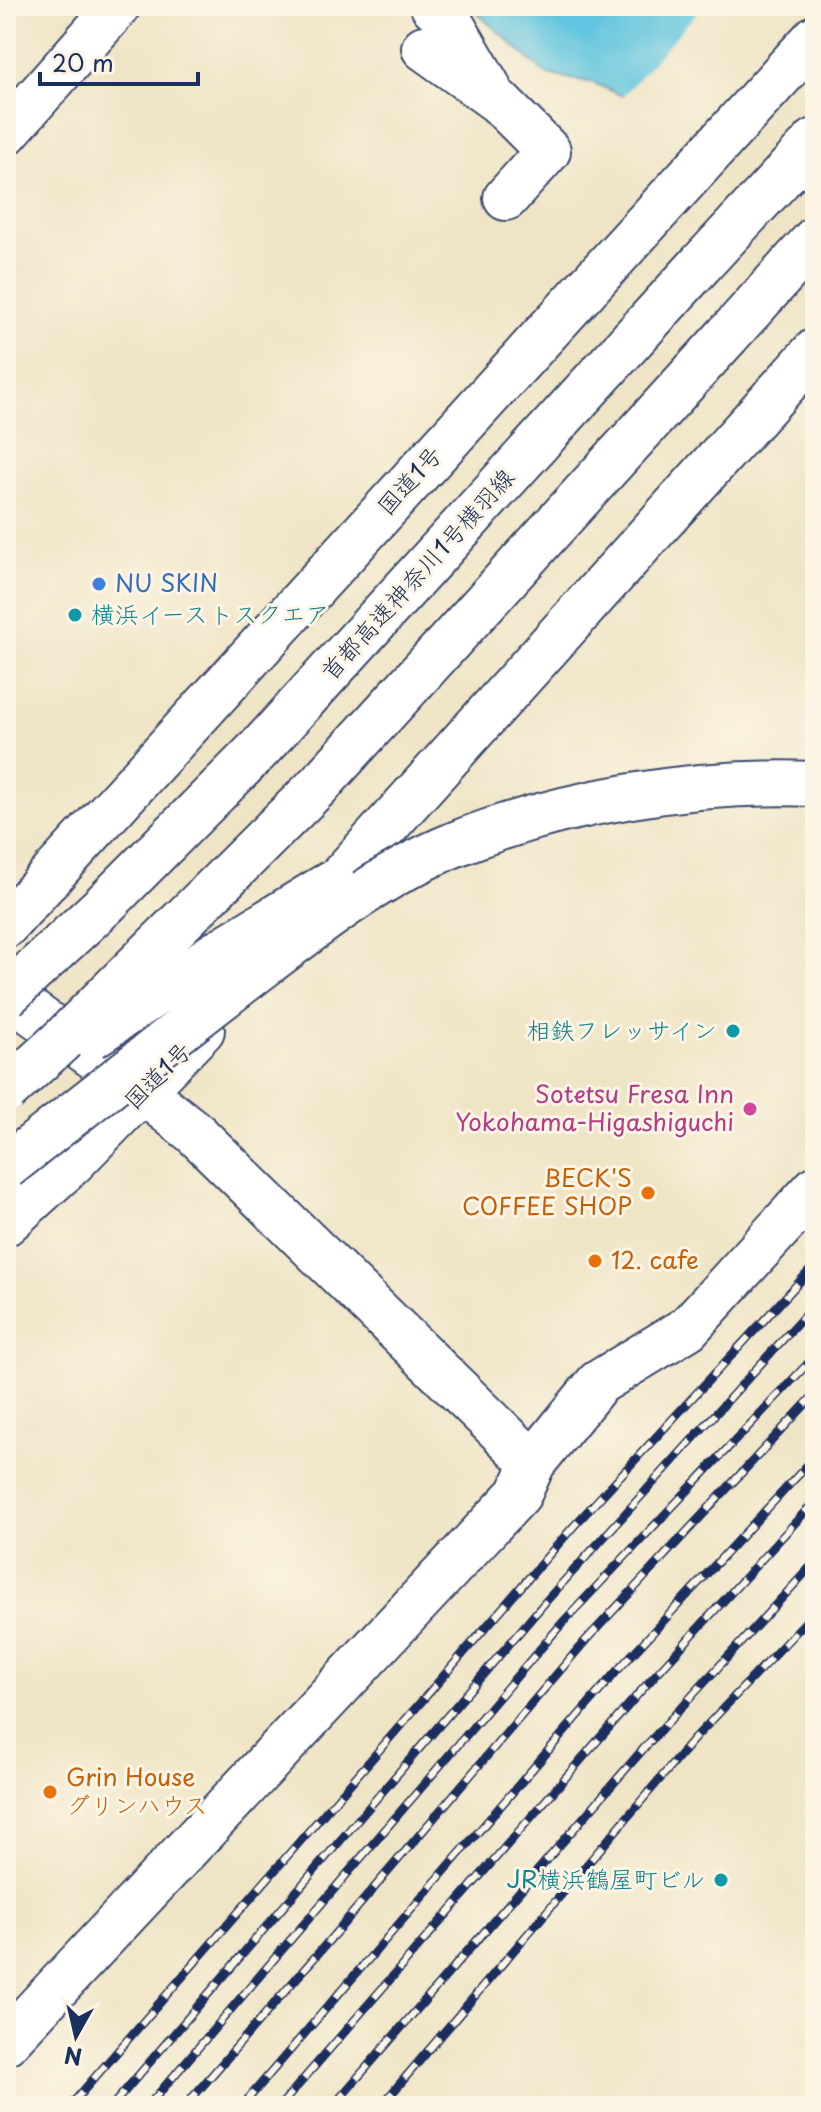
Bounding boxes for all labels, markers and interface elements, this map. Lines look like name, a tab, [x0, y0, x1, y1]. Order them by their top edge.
scale bar	[40, 36, 198, 86]
text: 20 m	[52, 44, 114, 80]
street label: 国道1号	[367, 437, 450, 522]
street label: 首都高速神奈川1号横羽線	[311, 460, 522, 688]
place label: NU SKIN	[115, 564, 218, 600]
marker: NU SKIN	[90, 575, 108, 593]
place label: 横浜イーストスクエア	[91, 595, 330, 631]
marker: 横浜イーストスクエア	[66, 606, 84, 624]
place label: 相鉄フレッサイン	[526, 1011, 717, 1047]
marker: 相鉄フレッサイン	[724, 1022, 742, 1040]
street label: 国道1号	[115, 1033, 199, 1117]
place label: Sotetsu Fresa Inn Yokohama-Higashiguchi	[455, 1075, 734, 1139]
marker: Sotetsu Fresa Inn Yokohama-Higashiguchi	[741, 1100, 759, 1118]
place label: BECK'S COFFEE SHOP	[462, 1159, 632, 1223]
marker: BECK'S COFFEE SHOP	[639, 1184, 657, 1202]
place label: 12. cafe	[611, 1241, 699, 1277]
marker: 12. cafe	[586, 1252, 604, 1270]
place label: Grin House グリンハウス	[66, 1758, 208, 1822]
marker: Grin House グリンハウス	[41, 1783, 59, 1801]
place label: JR横浜鶴屋町ビル	[506, 1860, 705, 1896]
marker: JR横浜鶴屋町ビル	[712, 1871, 730, 1889]
north arrow	[36, 1996, 116, 2076]
text: N	[62, 2040, 84, 2075]

